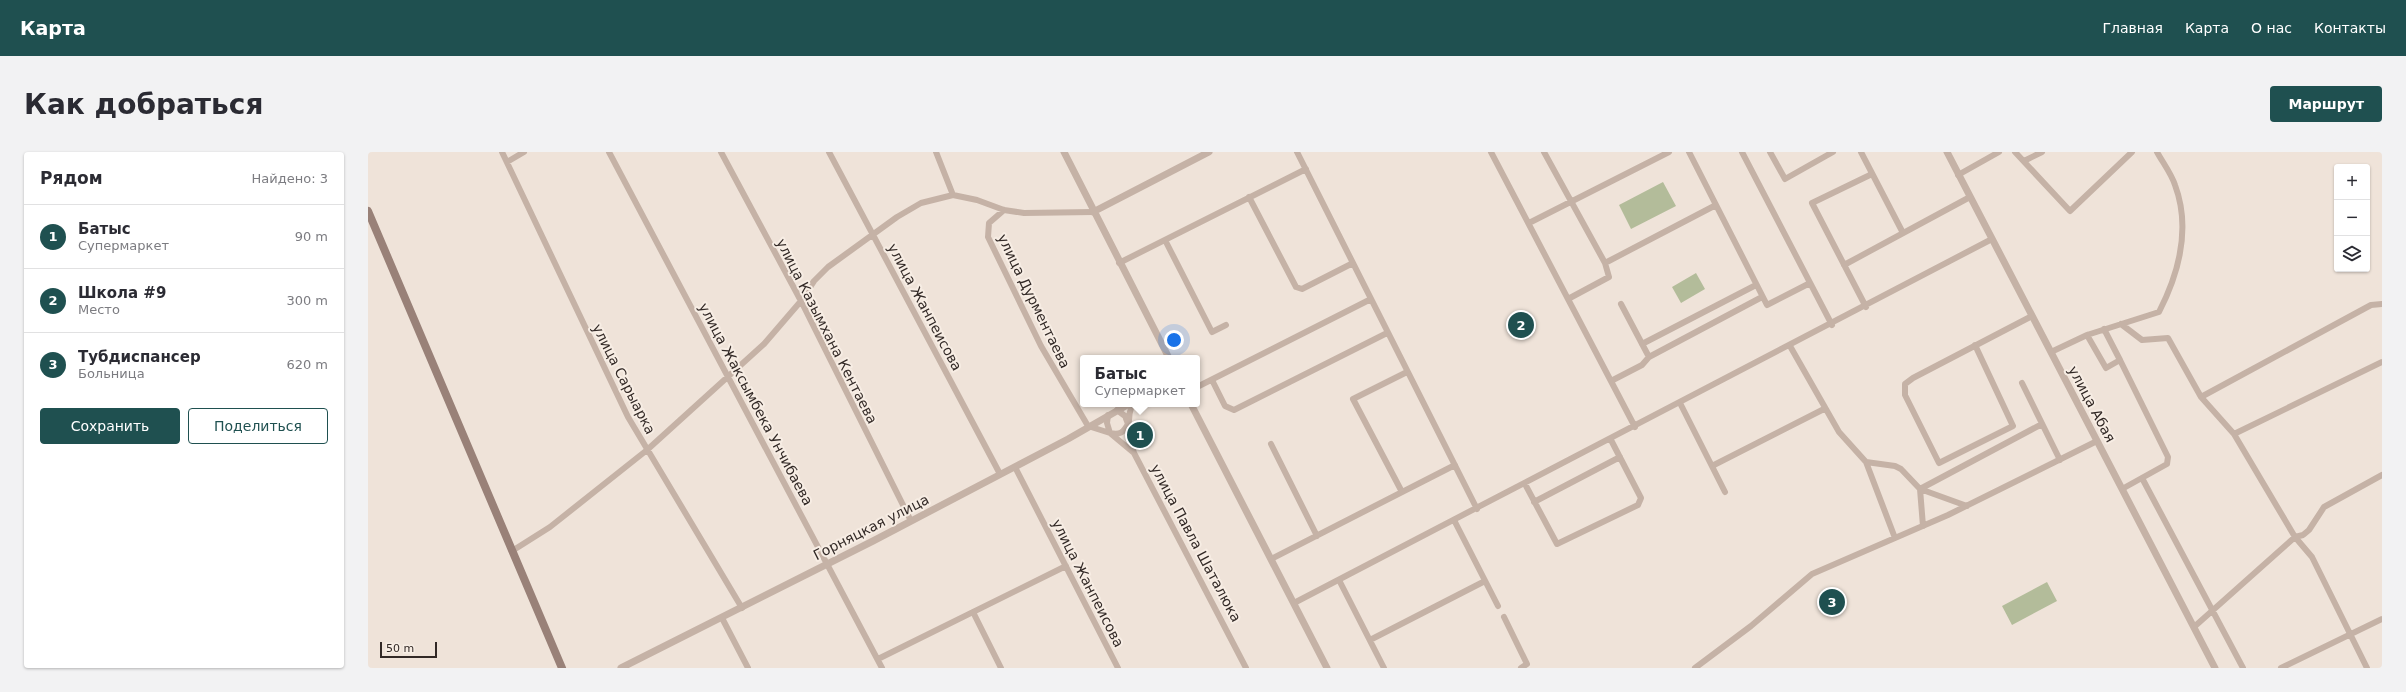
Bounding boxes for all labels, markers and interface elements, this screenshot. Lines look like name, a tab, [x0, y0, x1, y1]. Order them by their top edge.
text: Карта	[20, 17, 86, 39]
text: Главная	[2102, 20, 2163, 36]
text: Карта	[2185, 20, 2229, 36]
text: О нас	[2251, 20, 2292, 36]
text: Контакты	[2314, 20, 2386, 36]
button: Маршрут	[2270, 86, 2382, 122]
text: Как добраться	[24, 88, 263, 121]
map controls	[2334, 164, 2370, 272]
button: +	[2334, 164, 2370, 200]
text: Рядом	[40, 168, 103, 188]
text: Найдено: 3	[252, 171, 328, 186]
button: −	[2334, 200, 2370, 236]
text: Батыс	[78, 220, 131, 238]
text: 1	[48, 229, 58, 244]
text: 90 m	[295, 229, 328, 244]
street label: улица Дурментаева	[994, 231, 1074, 371]
street label: улица Казымхана Кентаева	[773, 236, 881, 426]
button: layers	[2334, 236, 2370, 272]
text: Супермаркет	[78, 238, 169, 253]
street label: улица Жанпеисова	[885, 241, 965, 373]
text: Школа #9	[78, 284, 166, 302]
text: 2	[48, 293, 58, 308]
text: 300 m	[286, 293, 328, 308]
street label: улица Жаксымбека Унчибаева	[696, 300, 816, 508]
text: Место	[78, 302, 120, 317]
pin: 2	[1508, 310, 1534, 340]
street label: улица Сарыарка	[589, 321, 659, 437]
your location	[1164, 330, 1184, 350]
text: Тубдиспансер	[78, 348, 201, 366]
popup	[1080, 355, 1200, 407]
text: 3	[48, 357, 58, 372]
text: 620 m	[286, 357, 328, 372]
street label: улица Абая	[2065, 363, 2119, 445]
text: Батыс	[1095, 365, 1147, 383]
text: Больница	[78, 366, 145, 381]
text: Супермаркет	[1095, 383, 1185, 398]
button: Сохранить	[40, 408, 180, 444]
button: Поделиться	[188, 408, 328, 444]
pin: 1	[1127, 420, 1153, 450]
street label: улица Павла Шаталюка	[1148, 461, 1244, 625]
street label: Горняцкая улица	[811, 491, 931, 563]
street label: улица Жанпеисова	[1049, 516, 1127, 650]
pin: 3	[1819, 587, 1845, 617]
scale bar	[380, 640, 437, 659]
text: 50 m	[386, 642, 414, 655]

